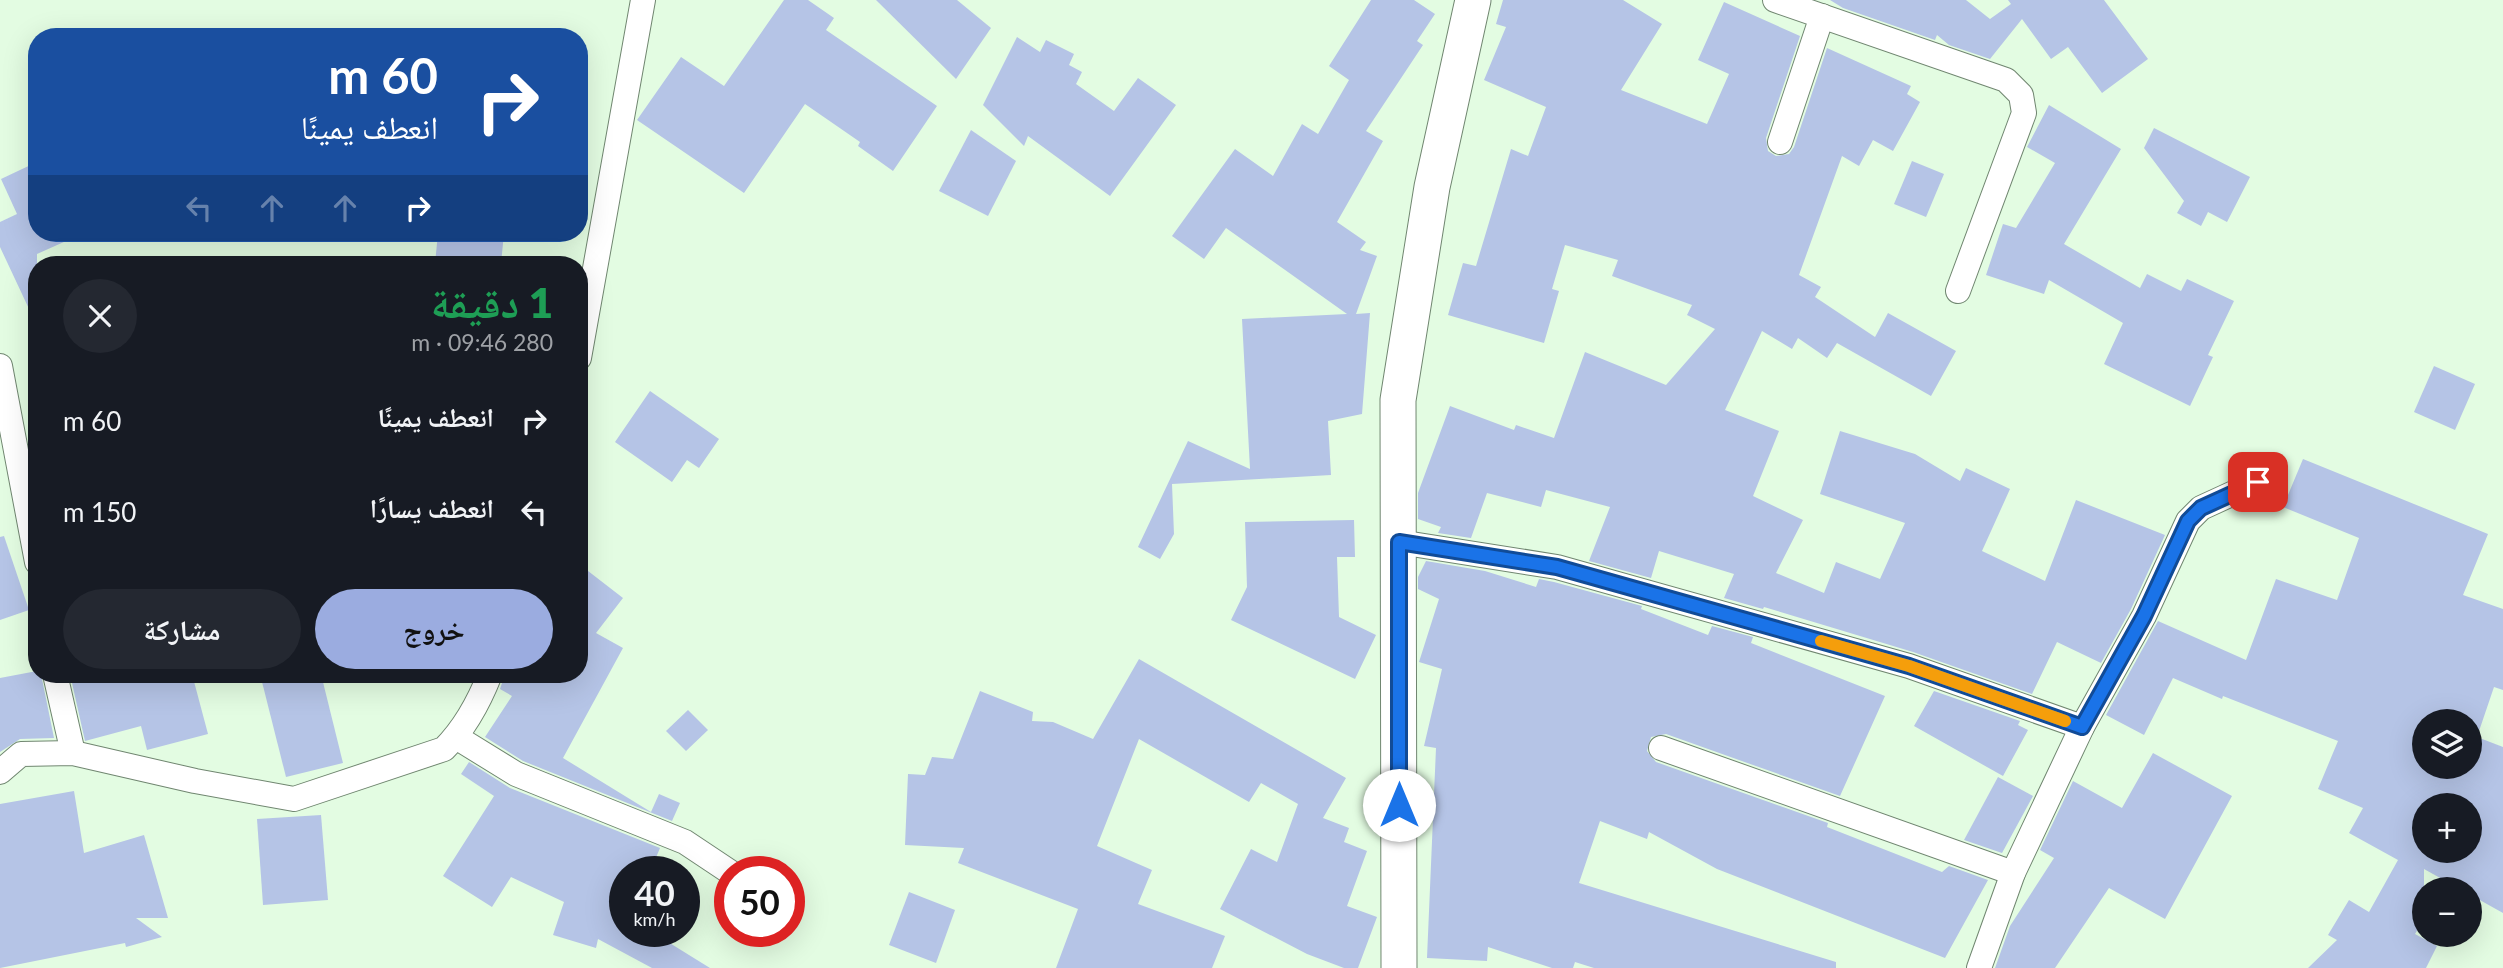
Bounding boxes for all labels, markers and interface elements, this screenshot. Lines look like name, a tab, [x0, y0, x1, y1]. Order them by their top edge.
text: 60 m	[328, 46, 438, 104]
icon: right	[462, 56, 553, 147]
text: انعطف يمينًا	[301, 107, 438, 146]
icon: left	[180, 189, 218, 227]
icon: ahead	[253, 189, 291, 227]
icon: ahead	[326, 189, 364, 227]
icon: right	[399, 189, 437, 227]
text: 1 دقيقة	[431, 277, 553, 327]
button: close	[63, 279, 137, 353]
text: 280 m · 09:46	[411, 328, 553, 356]
text: انعطف يمينًا	[377, 401, 494, 433]
icon: right	[515, 402, 553, 440]
text: 60 m	[63, 405, 121, 437]
pin	[2228, 452, 2288, 512]
icon: arrive	[2239, 463, 2277, 501]
text: انعطف يسارًا	[370, 492, 494, 524]
icon: left	[515, 493, 553, 531]
text: 150 m	[63, 496, 136, 528]
button: مشاركة	[63, 589, 301, 669]
button: خروج	[315, 589, 553, 669]
map controls	[2412, 709, 2482, 947]
button: layers	[2412, 709, 2482, 779]
position arrow	[1362, 768, 1436, 842]
button: +	[2412, 793, 2482, 863]
speed limit sign: 50	[714, 856, 805, 947]
text: 40	[634, 871, 675, 913]
button: −	[2412, 877, 2482, 947]
text: km/h	[633, 908, 676, 930]

